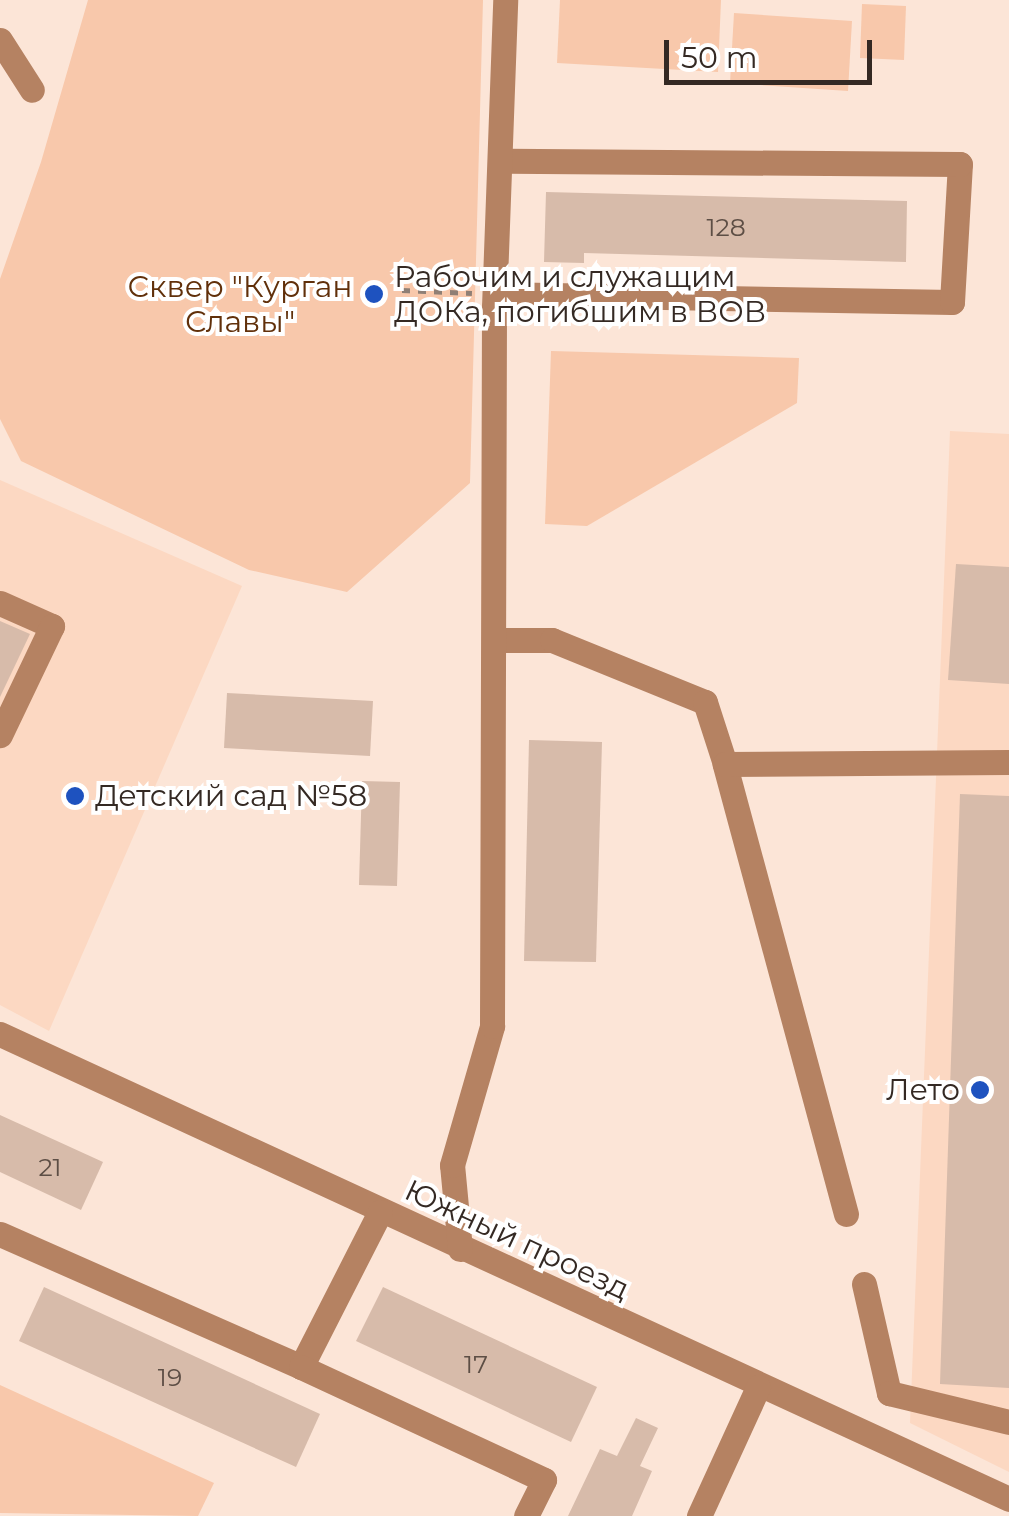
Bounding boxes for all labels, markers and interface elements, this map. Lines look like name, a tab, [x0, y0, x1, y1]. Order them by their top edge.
scale bar	[669, 20, 876, 82]
text: 50 m	[681, 39, 758, 76]
house number: 128	[706, 212, 746, 242]
place label: Рабочим и служащим ДОКа, погибшим в ВОВ	[394, 259, 766, 330]
park label: Сквер "Курган Славы"	[128, 269, 352, 340]
marker: Рабочим и служащим ДОКа, погибшим в ВОВ	[363, 283, 385, 305]
place label: Детский сад №58	[95, 778, 367, 814]
marker: Детский сад №58	[64, 785, 86, 807]
place label: Лето	[886, 1072, 960, 1108]
marker: Лето	[969, 1079, 991, 1101]
house number: 21	[38, 1152, 62, 1182]
street label: Южный проезд	[399, 1172, 635, 1308]
house number: 17	[464, 1349, 488, 1379]
house number: 19	[158, 1362, 182, 1392]

